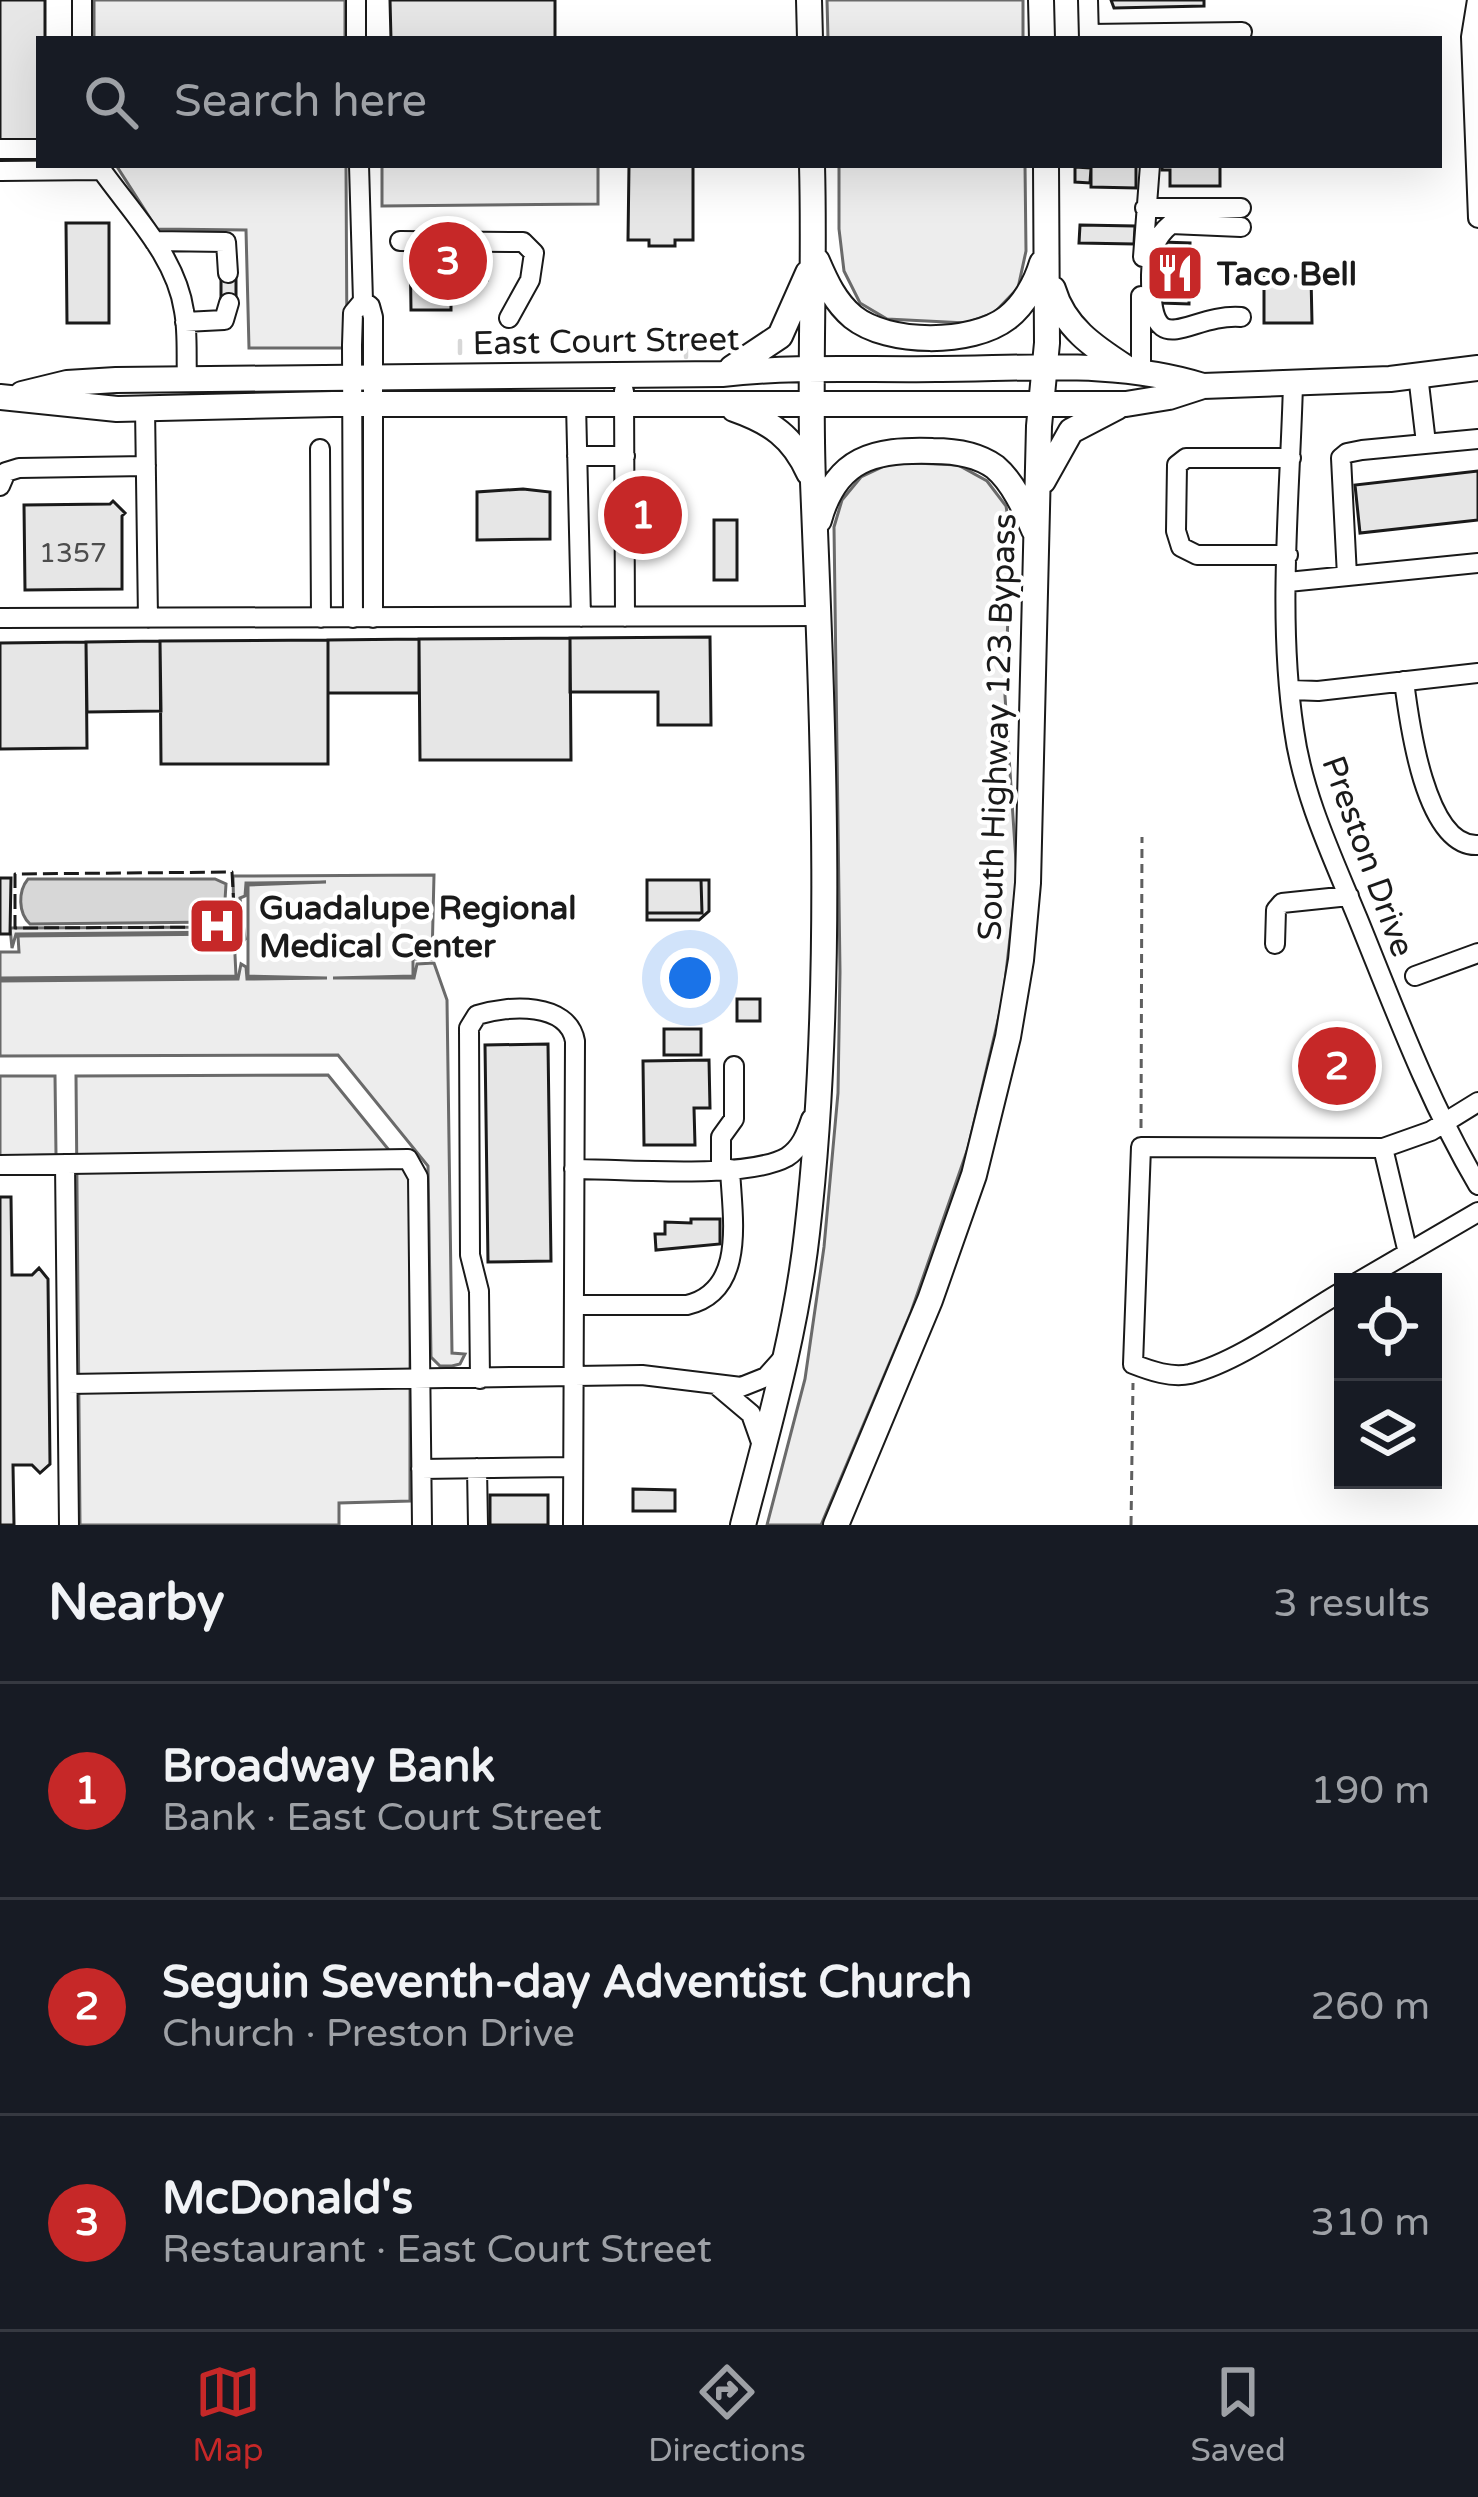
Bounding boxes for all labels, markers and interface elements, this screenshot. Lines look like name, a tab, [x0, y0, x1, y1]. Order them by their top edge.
search box	[36, 36, 1442, 168]
icon: search	[78, 69, 144, 135]
text: Search here	[174, 75, 427, 129]
pin: 3	[409, 216, 487, 306]
restaurant icon: Taco Bell	[1144, 242, 1206, 304]
place label: Taco Bell	[1216, 255, 1357, 294]
street label: East Court Street	[472, 320, 740, 363]
pin: 1	[604, 470, 682, 560]
street label: South Highway 123 Bypass	[971, 513, 1024, 941]
house number: 1357	[39, 537, 107, 570]
street label: Preston Drive	[1313, 751, 1422, 962]
place label: Guadalupe Regional Medical Center	[259, 889, 577, 966]
hospital icon: Guadalupe Regional Medical Center	[186, 895, 248, 957]
your location	[660, 948, 720, 1008]
pin: 2	[1298, 1021, 1376, 1111]
map controls	[1334, 1273, 1442, 1489]
button: locate	[1334, 1273, 1442, 1381]
button: layers	[1334, 1381, 1442, 1489]
text: Nearby	[48, 1572, 225, 1634]
text: 3 results	[1273, 1580, 1430, 1627]
text: Broadway Bank	[162, 1740, 495, 1794]
text: 1	[75, 1767, 99, 1814]
text: 190 m	[1311, 1767, 1430, 1814]
text: Bank · East Court Street	[162, 1794, 602, 1841]
text: Seguin Seventh-day Adventist Church	[162, 1956, 972, 2010]
text: 2	[75, 1983, 99, 2030]
text: 260 m	[1311, 1983, 1430, 2030]
text: Church · Preston Drive	[162, 2010, 575, 2057]
text: McDonald's	[162, 2172, 413, 2226]
text: 3	[75, 2199, 99, 2246]
text: 310 m	[1311, 2199, 1430, 2246]
text: Restaurant · East Court Street	[162, 2226, 712, 2273]
tab: Map	[192, 2359, 264, 2470]
tab: Directions	[648, 2359, 806, 2470]
tab: Saved	[1190, 2359, 1286, 2470]

